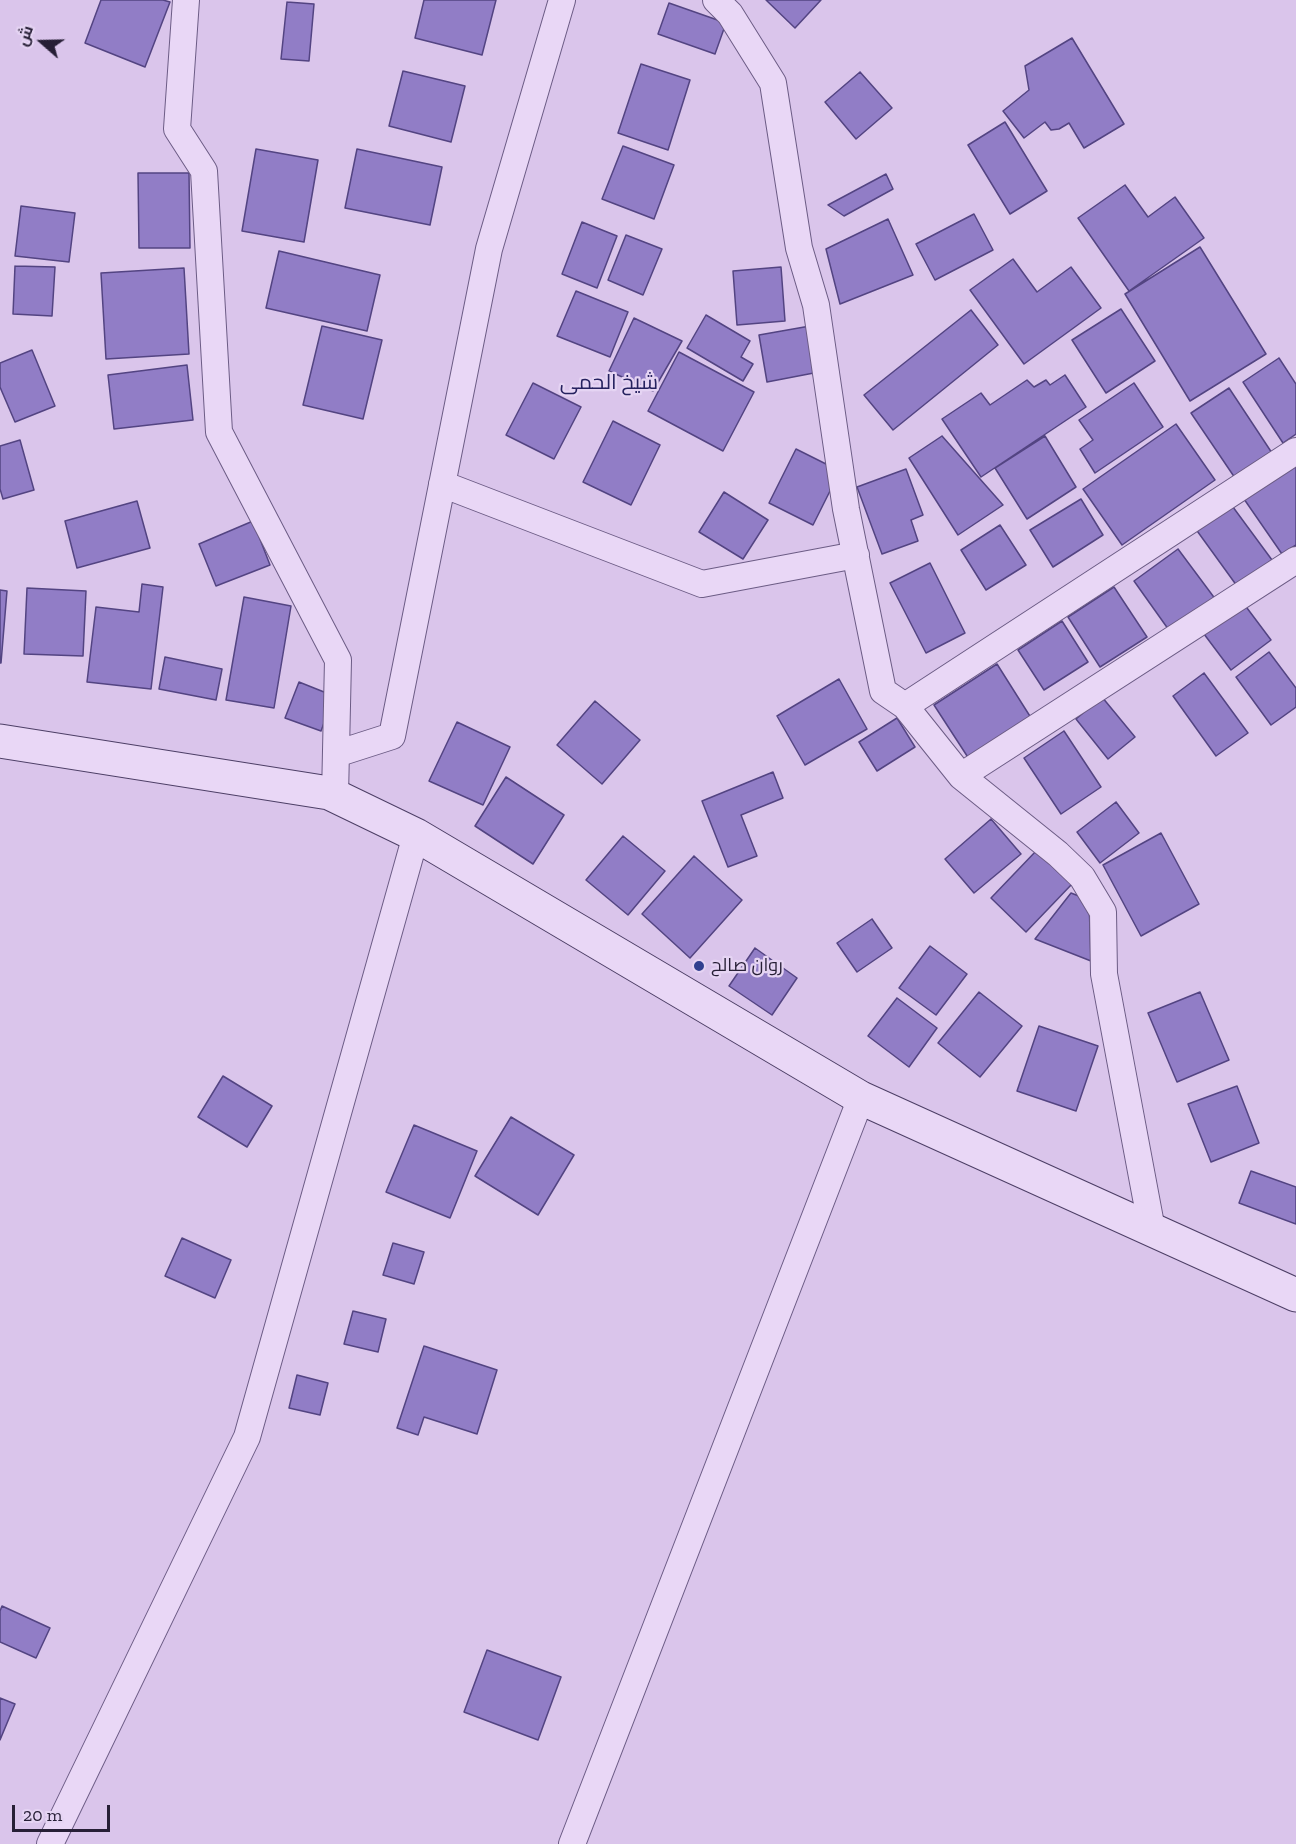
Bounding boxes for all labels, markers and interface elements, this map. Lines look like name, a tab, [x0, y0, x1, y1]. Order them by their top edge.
north arrow	[12, 12, 72, 72]
text: ش	[12, 23, 37, 49]
district label: شيخ الحمى	[560, 370, 658, 396]
place label: روان صالح	[711, 955, 783, 977]
marker: روان صالح	[692, 959, 706, 973]
scale bar	[15, 1793, 112, 1831]
text: 20 m	[23, 1804, 62, 1826]

